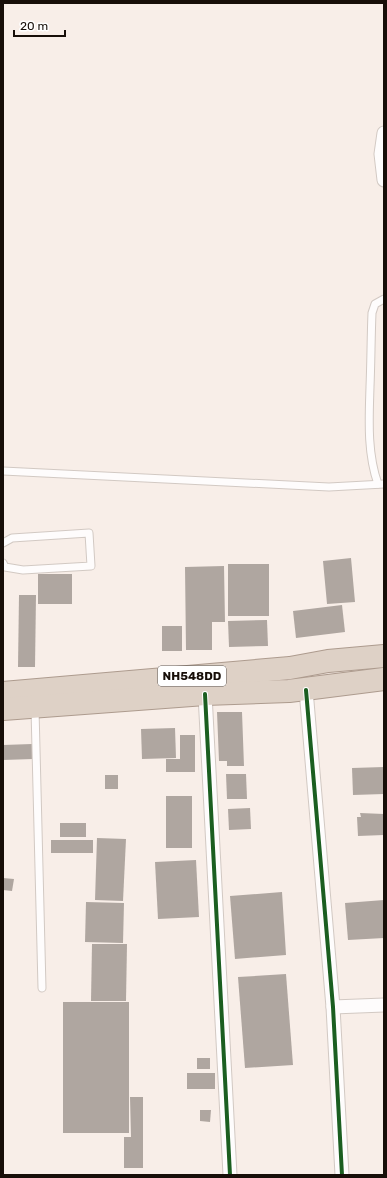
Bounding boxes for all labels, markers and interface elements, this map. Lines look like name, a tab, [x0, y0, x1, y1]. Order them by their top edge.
scale bar	[14, 12, 65, 38]
text: 20 m	[20, 19, 48, 33]
road number: NH548DD	[158, 666, 226, 686]

